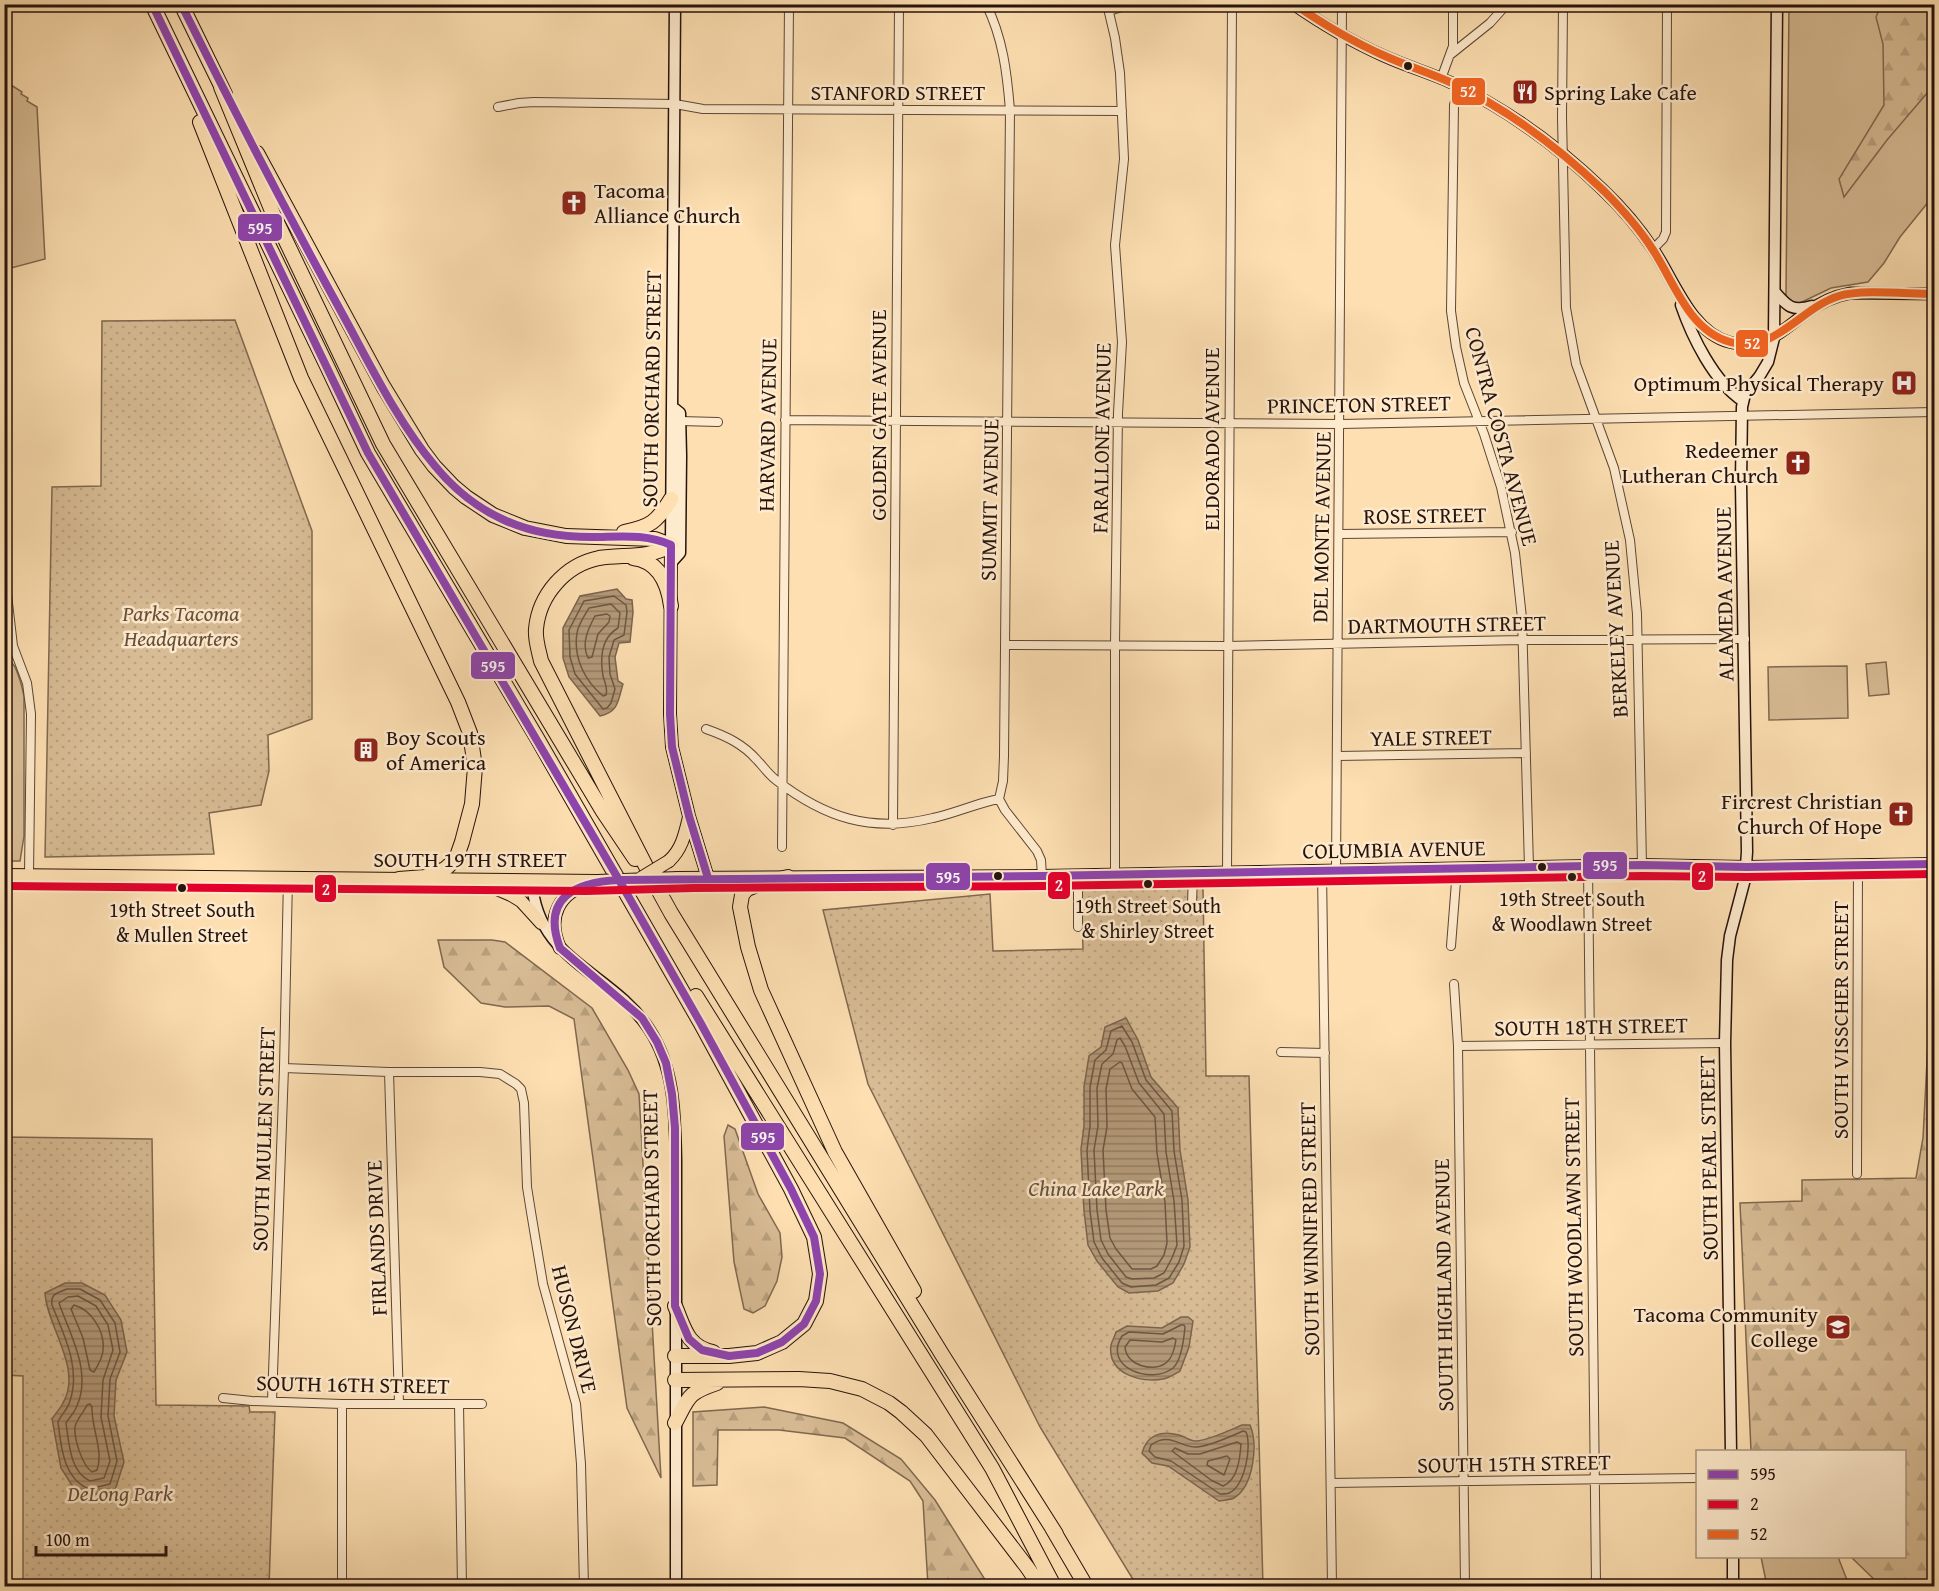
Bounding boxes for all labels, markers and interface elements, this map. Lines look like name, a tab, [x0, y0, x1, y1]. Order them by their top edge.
unlabelled marker	[1402, 60, 1414, 72]
street label: STANFORD STREET	[811, 76, 985, 108]
place label: Spring Lake Cafe	[1544, 76, 1697, 108]
line badge: 52	[1451, 77, 1486, 106]
restaurant icon: Spring Lake Cafe	[1510, 77, 1540, 107]
text: 52	[1460, 79, 1476, 103]
place label: Tacoma Alliance Church	[594, 174, 741, 231]
church icon: Tacoma Alliance Church	[559, 188, 589, 218]
line badge: 595	[237, 213, 283, 242]
text: 595	[248, 216, 272, 240]
street label: SOUTH ORCHARD STREET	[633, 270, 669, 508]
street label: GOLDEN GATE AVENUE	[862, 309, 894, 521]
street label: CONTRA COSTA AVENUE	[1457, 323, 1547, 549]
line badge: 52	[1735, 329, 1769, 358]
text: 52	[1744, 331, 1760, 355]
street label: HARVARD AVENUE	[749, 338, 785, 512]
street label: FARALLONE AVENUE	[1083, 342, 1119, 534]
street label: ELDORADO AVENUE	[1195, 347, 1227, 531]
place label: Optimum Physical Therapy	[1634, 367, 1884, 399]
hospital icon: Optimum Physical Therapy	[1889, 368, 1919, 398]
street label: PRINCETON STREET	[1267, 386, 1451, 422]
street label: SUMMIT AVENUE	[972, 419, 1006, 581]
street label: DEL MONTE AVENUE	[1303, 431, 1339, 623]
place label: Redeemer Lutheran Church	[1622, 434, 1779, 491]
church icon: Redeemer Lutheran Church	[1783, 448, 1813, 478]
street label: ROSE STREET	[1363, 498, 1487, 532]
street label: ALAMEDA AVENUE	[1706, 506, 1742, 682]
street label: BERKELEY AVENUE	[1594, 540, 1636, 718]
park label: Parks Tacoma Headquarters	[122, 597, 239, 654]
street label: DARTMOUTH STREET	[1347, 606, 1547, 642]
line badge: 595	[470, 651, 516, 680]
text: 595	[481, 654, 505, 678]
street label: YALE STREET	[1370, 720, 1492, 754]
place label: Boy Scouts of America	[386, 721, 487, 778]
building icon: Boy Scouts of America	[351, 735, 381, 765]
place label: Fircrest Christian Church Of Hope	[1721, 785, 1883, 842]
church icon: Fircrest Christian Church Of Hope	[1886, 799, 1916, 829]
street label: COLUMBIA AVENUE	[1302, 831, 1486, 867]
street label: SOUTH 19TH STREET	[373, 843, 567, 875]
line badge: 595	[1582, 851, 1628, 880]
text: 595	[1593, 853, 1617, 877]
unlabelled marker	[1536, 861, 1548, 873]
line badge: 595	[925, 862, 971, 891]
line badge: 2	[1691, 862, 1714, 891]
text: 2	[1698, 864, 1706, 888]
text: 595	[936, 865, 960, 889]
unlabelled marker	[992, 870, 1004, 882]
line badge: 2	[1047, 871, 1071, 900]
marker: 19th Street South & Woodlawn Street	[1566, 871, 1578, 883]
text: 2	[1055, 873, 1063, 897]
line badge: 2	[314, 874, 337, 903]
text: 2	[322, 877, 330, 901]
marker: 19th Street South & Shirley Street	[1142, 878, 1154, 890]
marker: 19th Street South & Mullen Street	[176, 882, 188, 894]
place label: 19th Street South & Woodlawn Street	[1492, 884, 1652, 938]
place label: 19th Street South & Shirley Street	[1075, 891, 1221, 945]
place label: 19th Street South & Mullen Street	[109, 895, 255, 949]
street label: SOUTH VISSCHER STREET	[1824, 901, 1856, 1139]
street label: SOUTH 18TH STREET	[1494, 1008, 1688, 1044]
street label: SOUTH MULLEN STREET	[243, 1026, 283, 1252]
street label: SOUTH PEARL STREET	[1690, 1055, 1726, 1261]
street label: SOUTH ORCHARD STREET	[633, 1089, 669, 1327]
street label: SOUTH WOODLAWN STREET	[1555, 1097, 1591, 1357]
street label: SOUTH WINNIFRED STREET	[1291, 1102, 1327, 1356]
line badge: 595	[740, 1122, 785, 1151]
text: 595	[751, 1125, 775, 1149]
street label: SOUTH HIGHLAND AVENUE	[1425, 1158, 1461, 1412]
street label: FIRLANDS DRIVE	[357, 1160, 395, 1316]
park label: China Lake Park	[1028, 1172, 1165, 1204]
street label: HUSON DRIVE	[544, 1262, 606, 1396]
place label: Tacoma Community College	[1634, 1298, 1818, 1355]
school or university icon: Tacoma Community College	[1823, 1312, 1853, 1342]
street label: SOUTH 16TH STREET	[256, 1366, 450, 1402]
street label: SOUTH 15TH STREET	[1417, 1445, 1611, 1481]
legend	[1696, 1450, 1906, 1558]
text: 595	[1750, 1460, 1776, 1487]
park label: DeLong Park	[66, 1477, 174, 1509]
text: 2	[1750, 1490, 1759, 1517]
scale bar	[36, 1519, 166, 1557]
text: 52	[1750, 1520, 1767, 1547]
text: 100 m	[45, 1526, 90, 1553]

